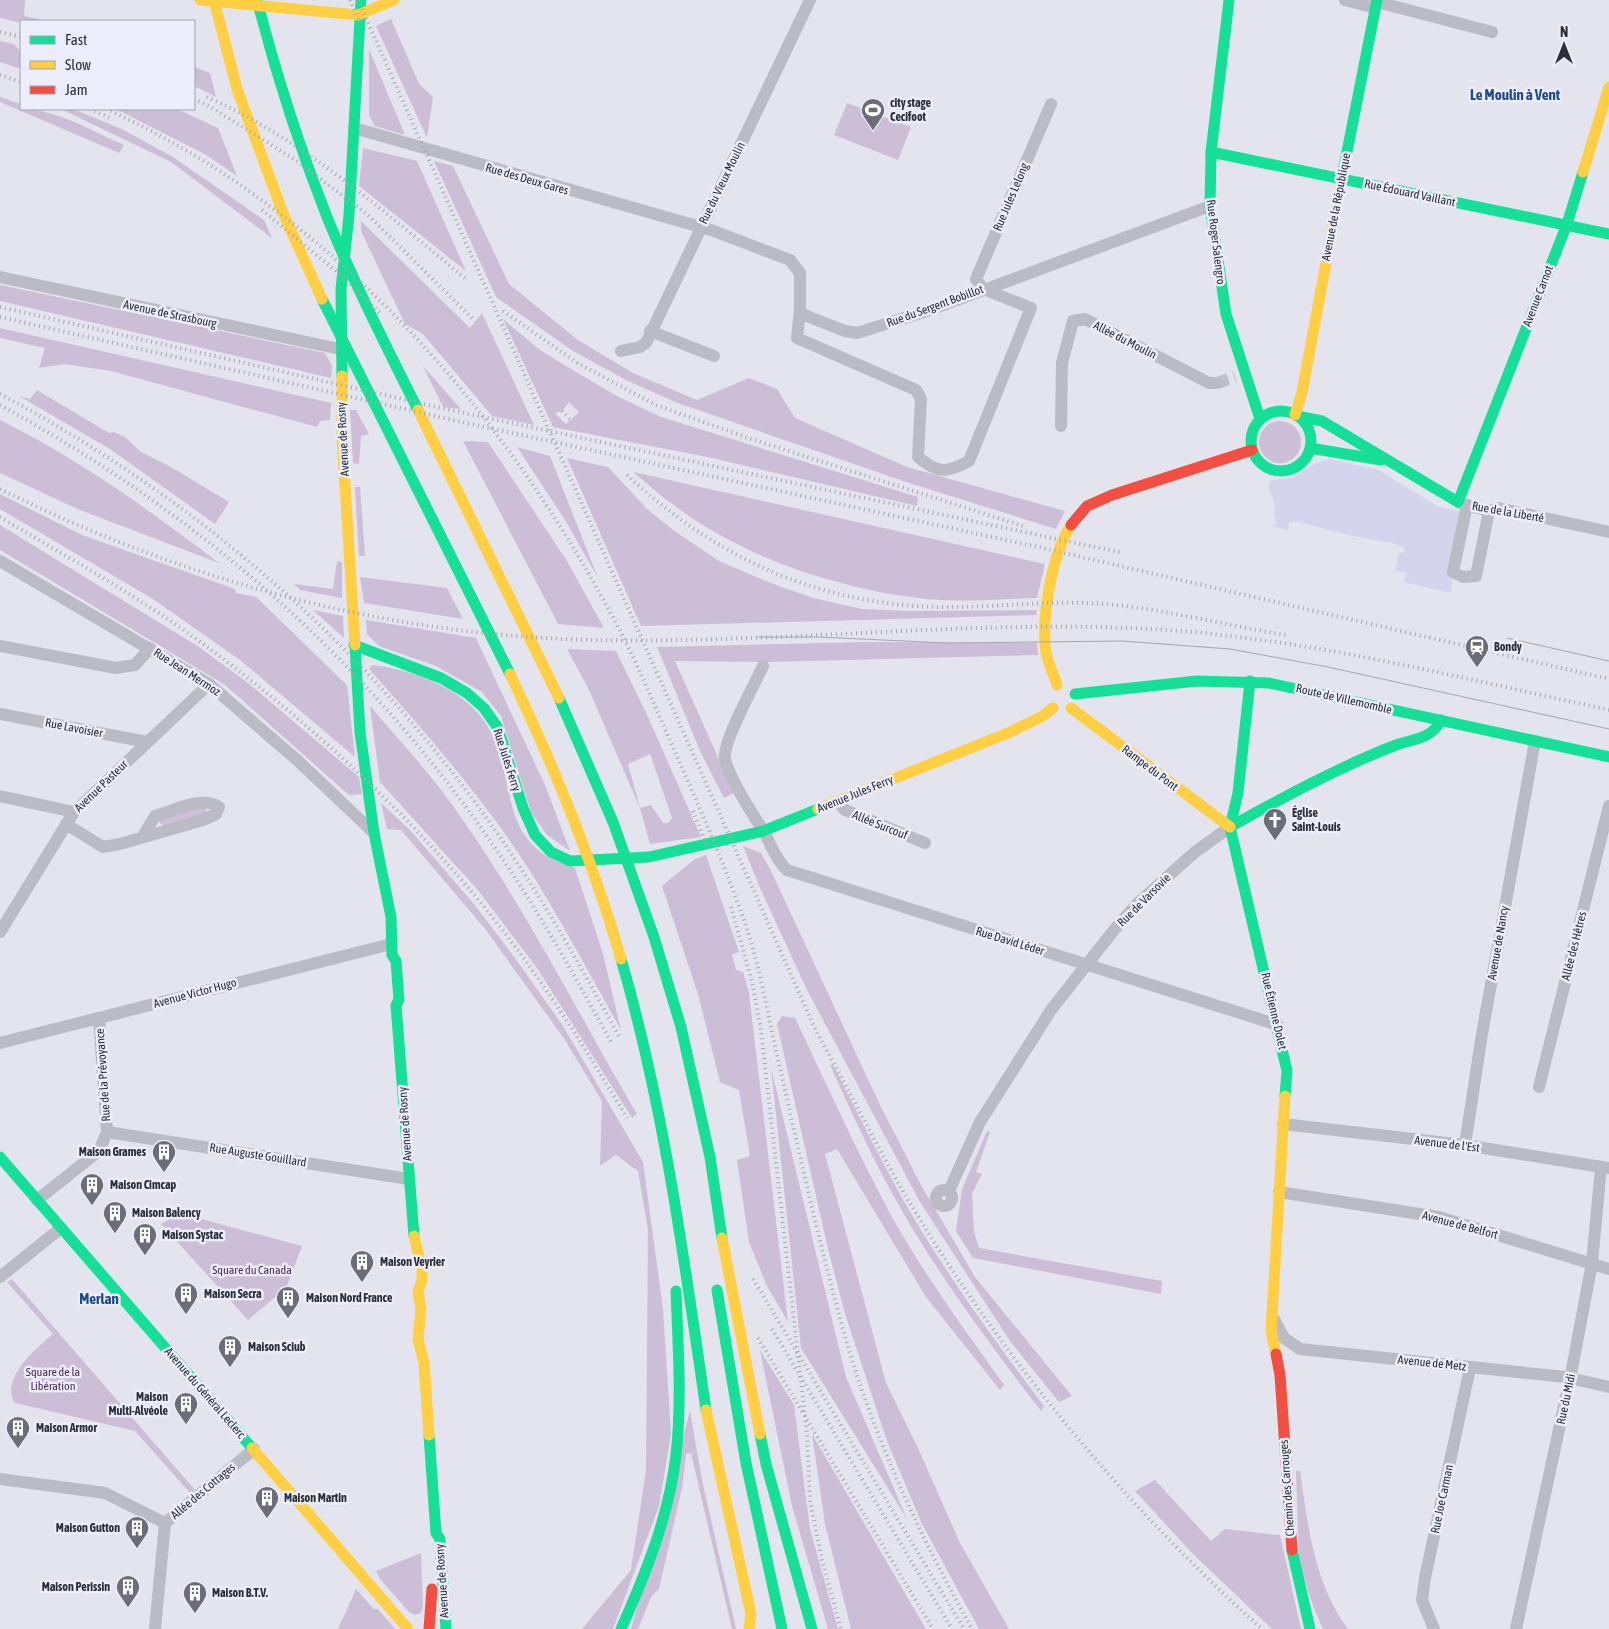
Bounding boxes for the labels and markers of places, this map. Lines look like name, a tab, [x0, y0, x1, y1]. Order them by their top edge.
place label: city stage Cecifoot	[890, 96, 931, 124]
sports icon: city stage Cecifoot	[860, 97, 886, 131]
station icon: Bondy	[1464, 634, 1490, 668]
place label: Bondy	[1494, 640, 1522, 654]
place label: Église Saint-Louis	[1292, 805, 1341, 834]
church icon: Église Saint-Louis	[1262, 807, 1288, 841]
building icon: Maison Grames	[151, 1139, 177, 1173]
place label: Maison Grames	[79, 1145, 147, 1159]
building icon: Maison Cimcap	[79, 1172, 105, 1206]
place label: Maison Cimcap	[110, 1178, 177, 1192]
building icon: Maison Balency	[102, 1200, 128, 1234]
place label: Maison Balency	[132, 1206, 201, 1220]
building icon: Maison Systac	[132, 1222, 158, 1256]
place label: Maison Systac	[162, 1228, 224, 1242]
building icon: Maison Veyrier	[349, 1249, 375, 1283]
place label: Maison Veyrier	[380, 1255, 445, 1269]
building icon: Maison Secra	[173, 1281, 199, 1315]
building icon: Maison Nord France	[275, 1285, 301, 1319]
place label: Maison Secra	[204, 1287, 262, 1301]
place label: Maison Nord France	[306, 1291, 393, 1305]
building icon: Maison Sciub	[217, 1334, 243, 1368]
place label: Maison Sciub	[248, 1340, 306, 1354]
place label: Maison Multi-Alvéole	[108, 1390, 169, 1418]
building icon: Maison Multi-Alvéole	[173, 1391, 199, 1425]
building icon: Maison Armor	[5, 1415, 31, 1449]
place label: Maison Armor	[36, 1421, 97, 1435]
building icon: Maison Martin	[254, 1485, 280, 1519]
place label: Maison Martin	[284, 1491, 347, 1505]
building icon: Maison Gutton	[124, 1515, 150, 1549]
place label: Maison Gutton	[56, 1521, 120, 1535]
building icon: Maison Perissin	[115, 1574, 141, 1608]
place label: Maison Perissin	[42, 1580, 110, 1594]
building icon: Maison B.T.V.	[182, 1580, 208, 1614]
place label: Maison B.T.V.	[212, 1586, 268, 1600]

